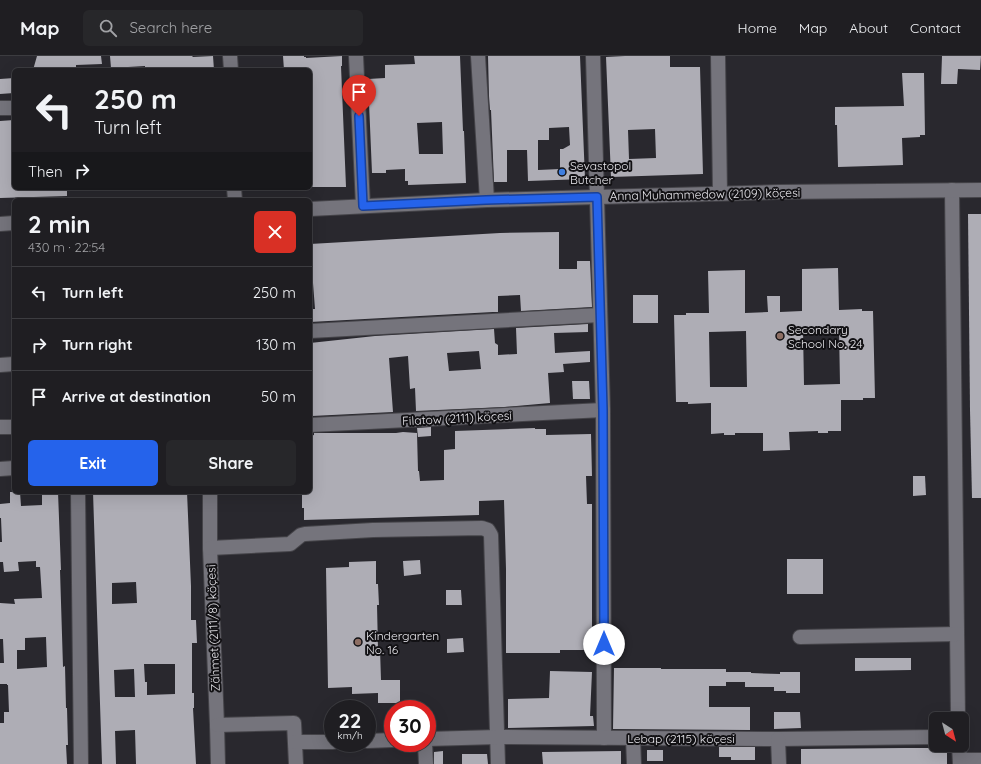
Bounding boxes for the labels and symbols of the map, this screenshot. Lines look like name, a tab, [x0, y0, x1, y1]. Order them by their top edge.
pin	[342, 75, 376, 116]
place label: Sevastopol Butcher	[570, 158, 631, 187]
marker: Sevastopol Butcher	[557, 167, 567, 177]
street label: Anna Muhammedow (2109) köçesi	[610, 185, 800, 203]
place label: Secondary School No. 24	[788, 322, 863, 351]
marker: Secondary School No. 24	[775, 331, 785, 341]
street label: Filatow (2111) köçesi	[402, 408, 512, 428]
street label: Zähmet (2111/8) köçesi	[203, 564, 223, 692]
position arrow	[583, 623, 625, 665]
place label: Kindergarten No. 16	[366, 628, 439, 657]
marker: Kindergarten No. 16	[353, 637, 363, 647]
speed limit sign: 30	[384, 700, 436, 752]
north arrow	[929, 712, 969, 752]
street label: Lebap (2115) köçesi	[627, 731, 735, 746]

